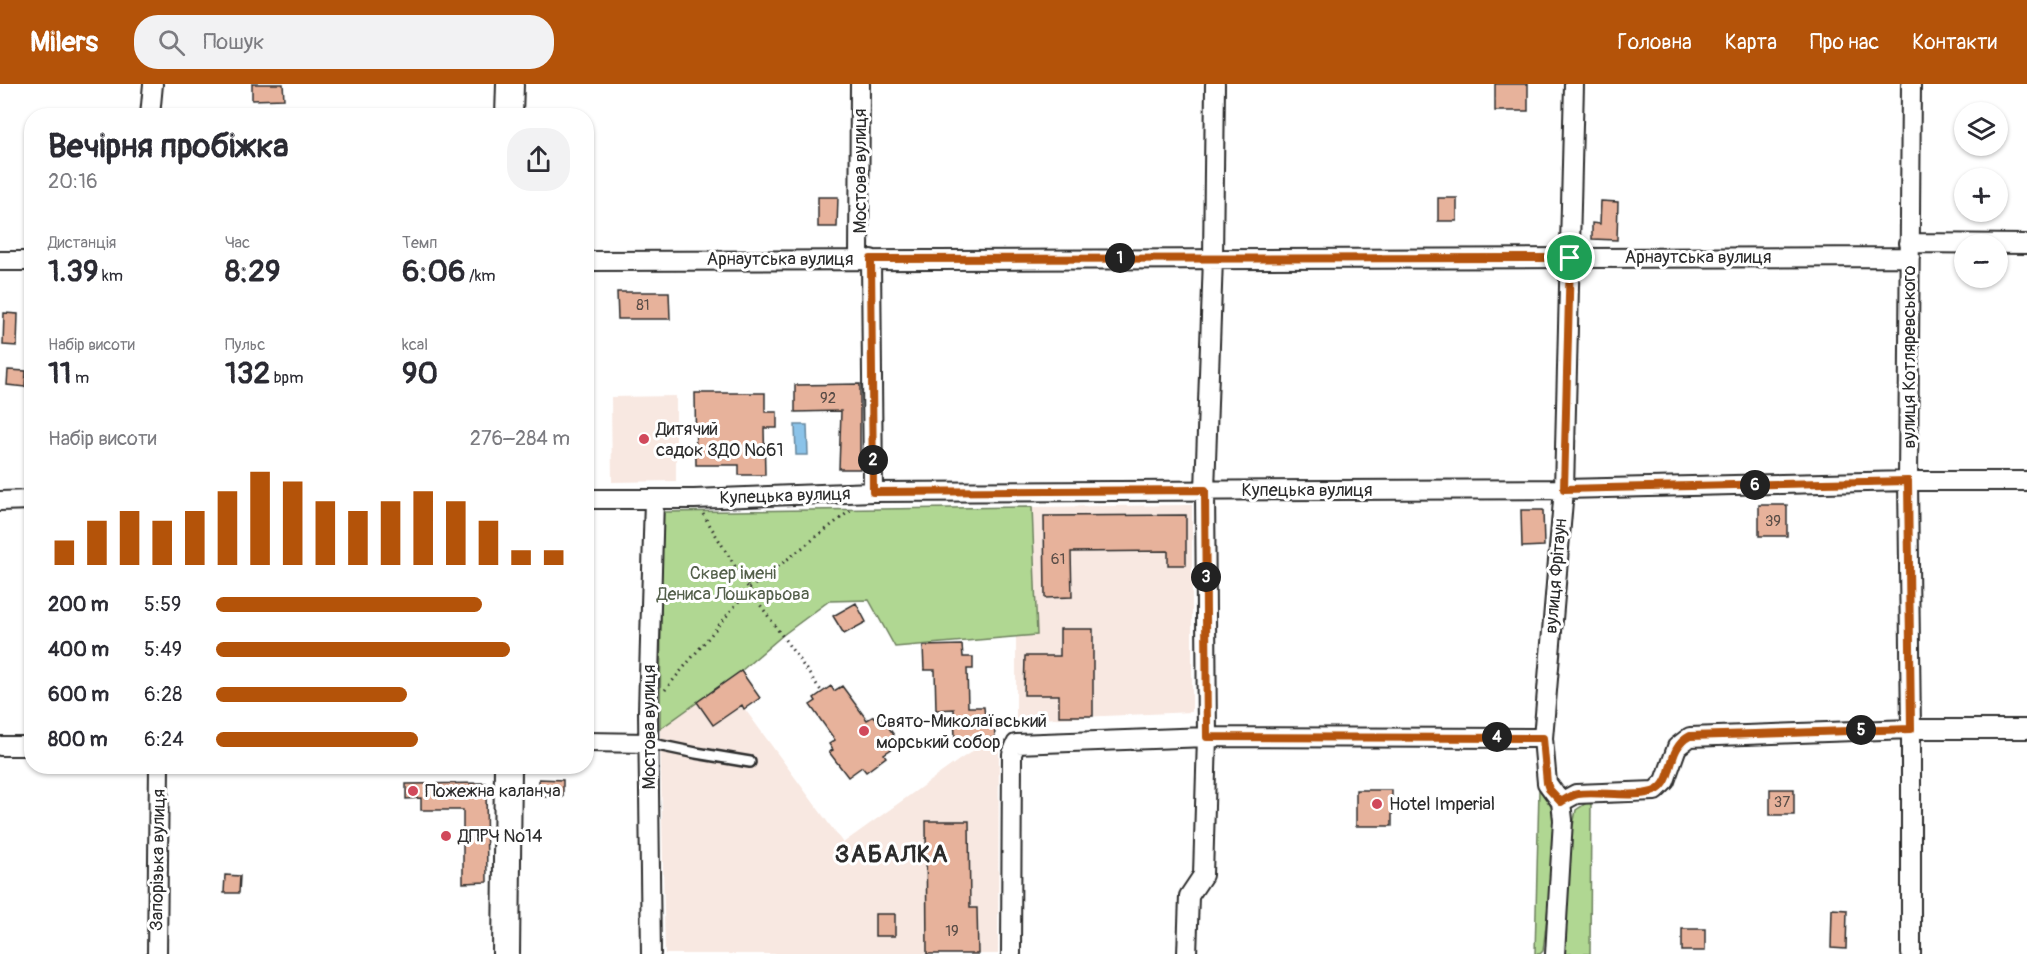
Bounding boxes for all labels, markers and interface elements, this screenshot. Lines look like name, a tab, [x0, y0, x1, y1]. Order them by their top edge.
search box	[134, 15, 554, 69]
text: Milers	[30, 25, 98, 60]
icon: search	[155, 26, 188, 59]
text: Пошук	[203, 28, 264, 56]
text: Головна	[1618, 29, 1692, 56]
text: Карта	[1725, 29, 1777, 56]
text: Про нас	[1810, 29, 1879, 56]
text: Контакти	[1912, 29, 1997, 56]
map controls	[1954, 102, 2008, 288]
button: layers	[1954, 102, 2008, 156]
street label: Мостова вулиця	[849, 109, 872, 234]
text: Вечірня пробіжка	[48, 126, 289, 167]
button: share	[507, 128, 570, 191]
button: +	[1954, 168, 2008, 222]
text: 20:16	[48, 169, 98, 194]
pin	[1544, 232, 1595, 283]
text: Дистанція	[48, 233, 116, 253]
text: Час	[225, 233, 250, 253]
text: Темп	[402, 233, 437, 253]
button: −	[1954, 234, 2008, 288]
icon: arrive	[1553, 241, 1586, 274]
pin: 1	[1105, 243, 1135, 273]
street label: Арнаутська вулиця	[1625, 246, 1772, 269]
street label: Арнаутська вулиця	[707, 248, 854, 271]
text: 1	[1117, 248, 1123, 268]
text: 1.39	[48, 253, 99, 290]
text: 8:29	[225, 253, 280, 290]
text: 6:06	[402, 253, 465, 290]
street label: вулиця Котляревського	[1898, 265, 1921, 449]
text: km	[99, 266, 123, 286]
text: /km	[465, 266, 496, 286]
house number: 81	[636, 296, 650, 315]
text: Набір висоти	[48, 335, 135, 355]
text: Пульс	[225, 335, 265, 355]
text: kcal	[402, 335, 428, 355]
text: 11	[48, 355, 71, 392]
text: 132	[225, 355, 270, 392]
text: 90	[402, 355, 438, 392]
text: m	[71, 368, 89, 388]
text: bpm	[270, 368, 303, 388]
house number: 92	[820, 389, 836, 408]
place label: Дитячий садок ЗДО №61	[655, 418, 783, 462]
text: Набір висоти	[48, 426, 157, 451]
text: 276–284 m	[470, 426, 570, 451]
marker: Дитячий садок ЗДО №61	[637, 432, 651, 446]
pin: 2	[858, 445, 888, 475]
text: 2	[869, 450, 877, 470]
pin: 6	[1740, 470, 1770, 500]
text: 6	[1750, 475, 1760, 495]
street label: Купецька вулиця	[1242, 479, 1372, 502]
street label: Купецька вулиця	[719, 482, 851, 510]
house number: 39	[1765, 512, 1781, 531]
street label: вулиця Фрітаун	[1540, 517, 1572, 635]
house number: 61	[1051, 550, 1065, 569]
park label: Сквер імені Дениса Лошкарьова	[656, 562, 809, 606]
pin: 3	[1191, 562, 1221, 592]
text: 3	[1202, 567, 1210, 587]
text: 200 m	[48, 592, 109, 617]
text: 5:59	[144, 592, 181, 617]
text: 400 m	[48, 637, 109, 662]
text: 5:49	[144, 637, 182, 662]
street label: Мостова вулиця	[638, 665, 661, 790]
text: 600 m	[48, 682, 109, 707]
text: 6:28	[144, 682, 182, 707]
place label: Свято-Миколаївський морський собор	[876, 710, 1047, 754]
pin: 5	[1846, 715, 1876, 745]
text: 5	[1857, 720, 1865, 740]
pin: 4	[1482, 722, 1512, 752]
marker: Свято-Миколаївський морський собор	[857, 724, 871, 738]
text: 800 m	[48, 727, 108, 752]
text: 6:24	[144, 727, 184, 752]
text: 4	[1492, 727, 1502, 747]
place label: Пожежна каланча	[425, 780, 561, 803]
marker: Пожежна каланча	[406, 784, 420, 798]
street label: Запорізька вулиця	[145, 789, 171, 931]
place label: Hotel Imperial	[1389, 793, 1495, 816]
house number: 37	[1774, 793, 1790, 812]
marker: Hotel Imperial	[1370, 797, 1384, 811]
place label: ДПРЧ №14	[457, 825, 543, 848]
marker: ДПРЧ №14	[439, 829, 453, 843]
district label: ЗАБАЛКА	[835, 840, 949, 869]
house number: 19	[945, 922, 959, 941]

